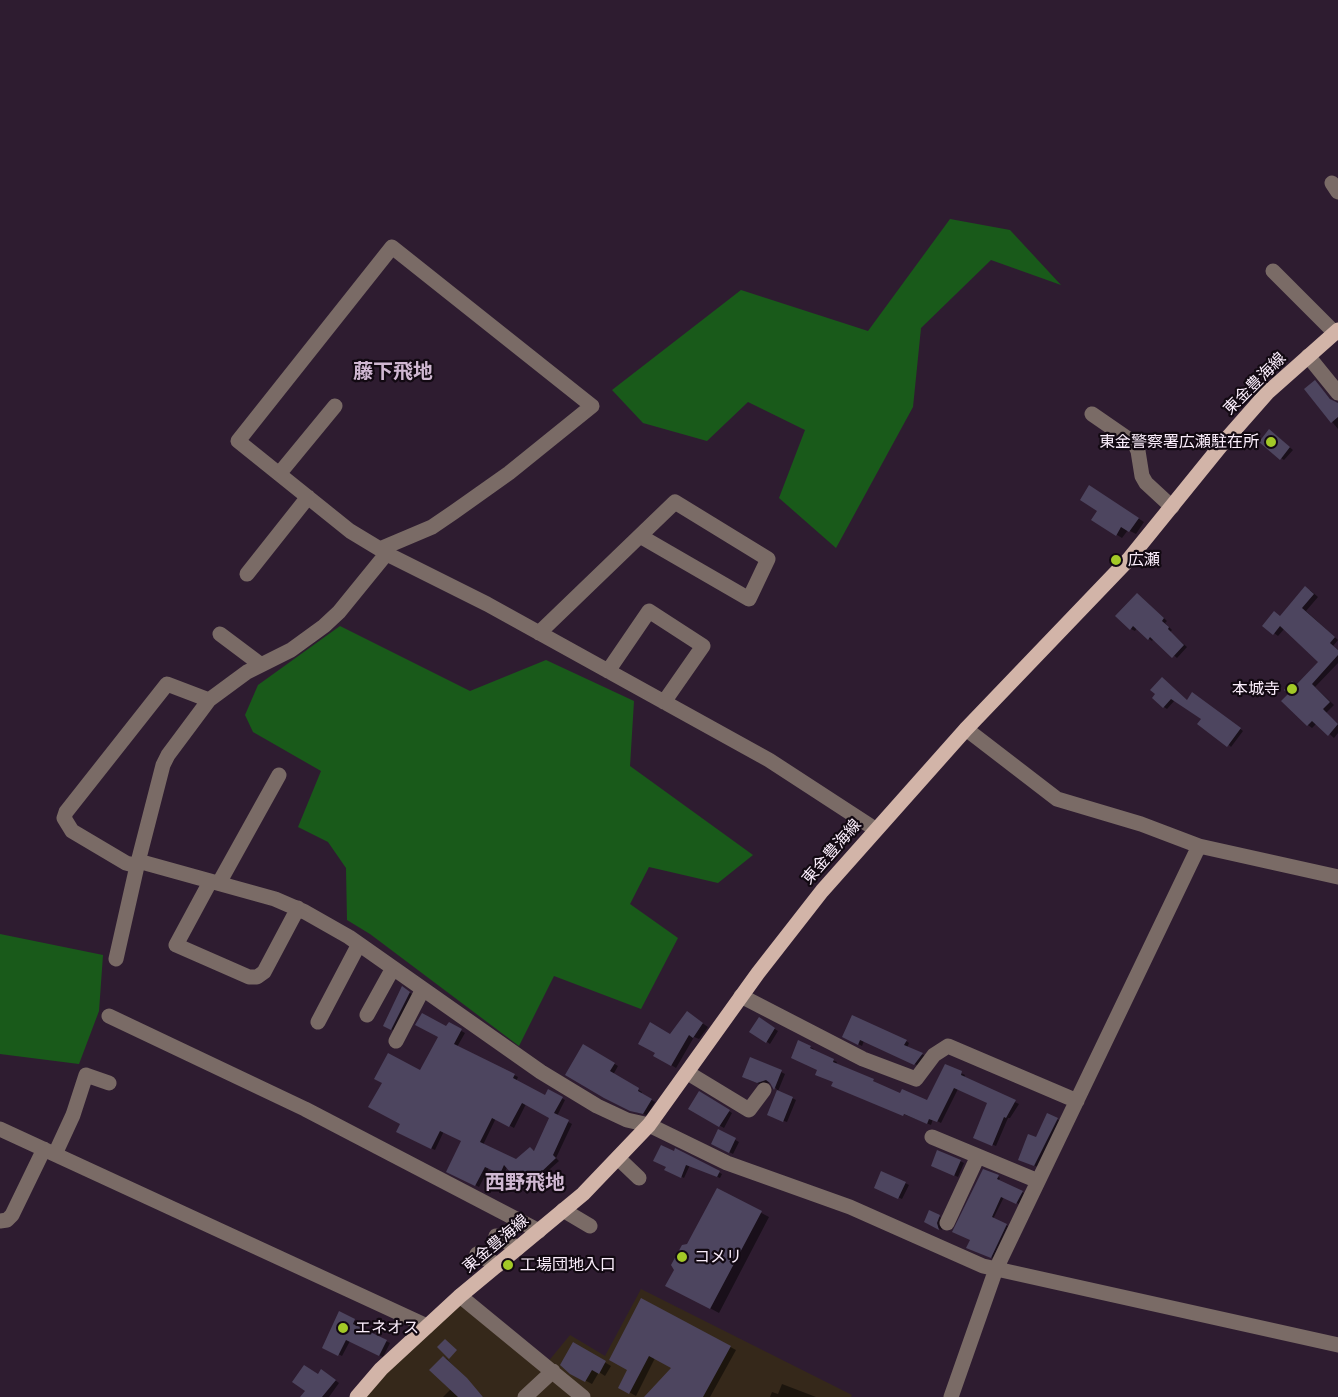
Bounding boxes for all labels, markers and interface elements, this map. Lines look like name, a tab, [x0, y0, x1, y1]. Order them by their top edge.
street label: 東金豊海線	[1220, 349, 1290, 419]
district label: 藤下飛地	[353, 360, 433, 384]
place label: 東金警察署広瀬駐在所	[1099, 432, 1259, 452]
marker: 東金警察署広瀬駐在所	[1264, 435, 1278, 449]
place label: 広瀬	[1128, 550, 1160, 570]
marker: 広瀬	[1109, 553, 1123, 567]
place label: 本城寺	[1232, 679, 1280, 699]
marker: 本城寺	[1285, 682, 1299, 696]
street label: 東金豊海線	[799, 816, 865, 888]
district label: 西野飛地	[485, 1171, 565, 1195]
street label: 東金豊海線	[459, 1211, 533, 1277]
place label: コメリ	[694, 1247, 742, 1267]
marker: コメリ	[675, 1250, 689, 1264]
place label: 工場団地入口	[520, 1255, 616, 1275]
marker: 工場団地入口	[501, 1258, 515, 1272]
place label: エネオス	[355, 1318, 419, 1338]
marker: エネオス	[336, 1321, 350, 1335]

